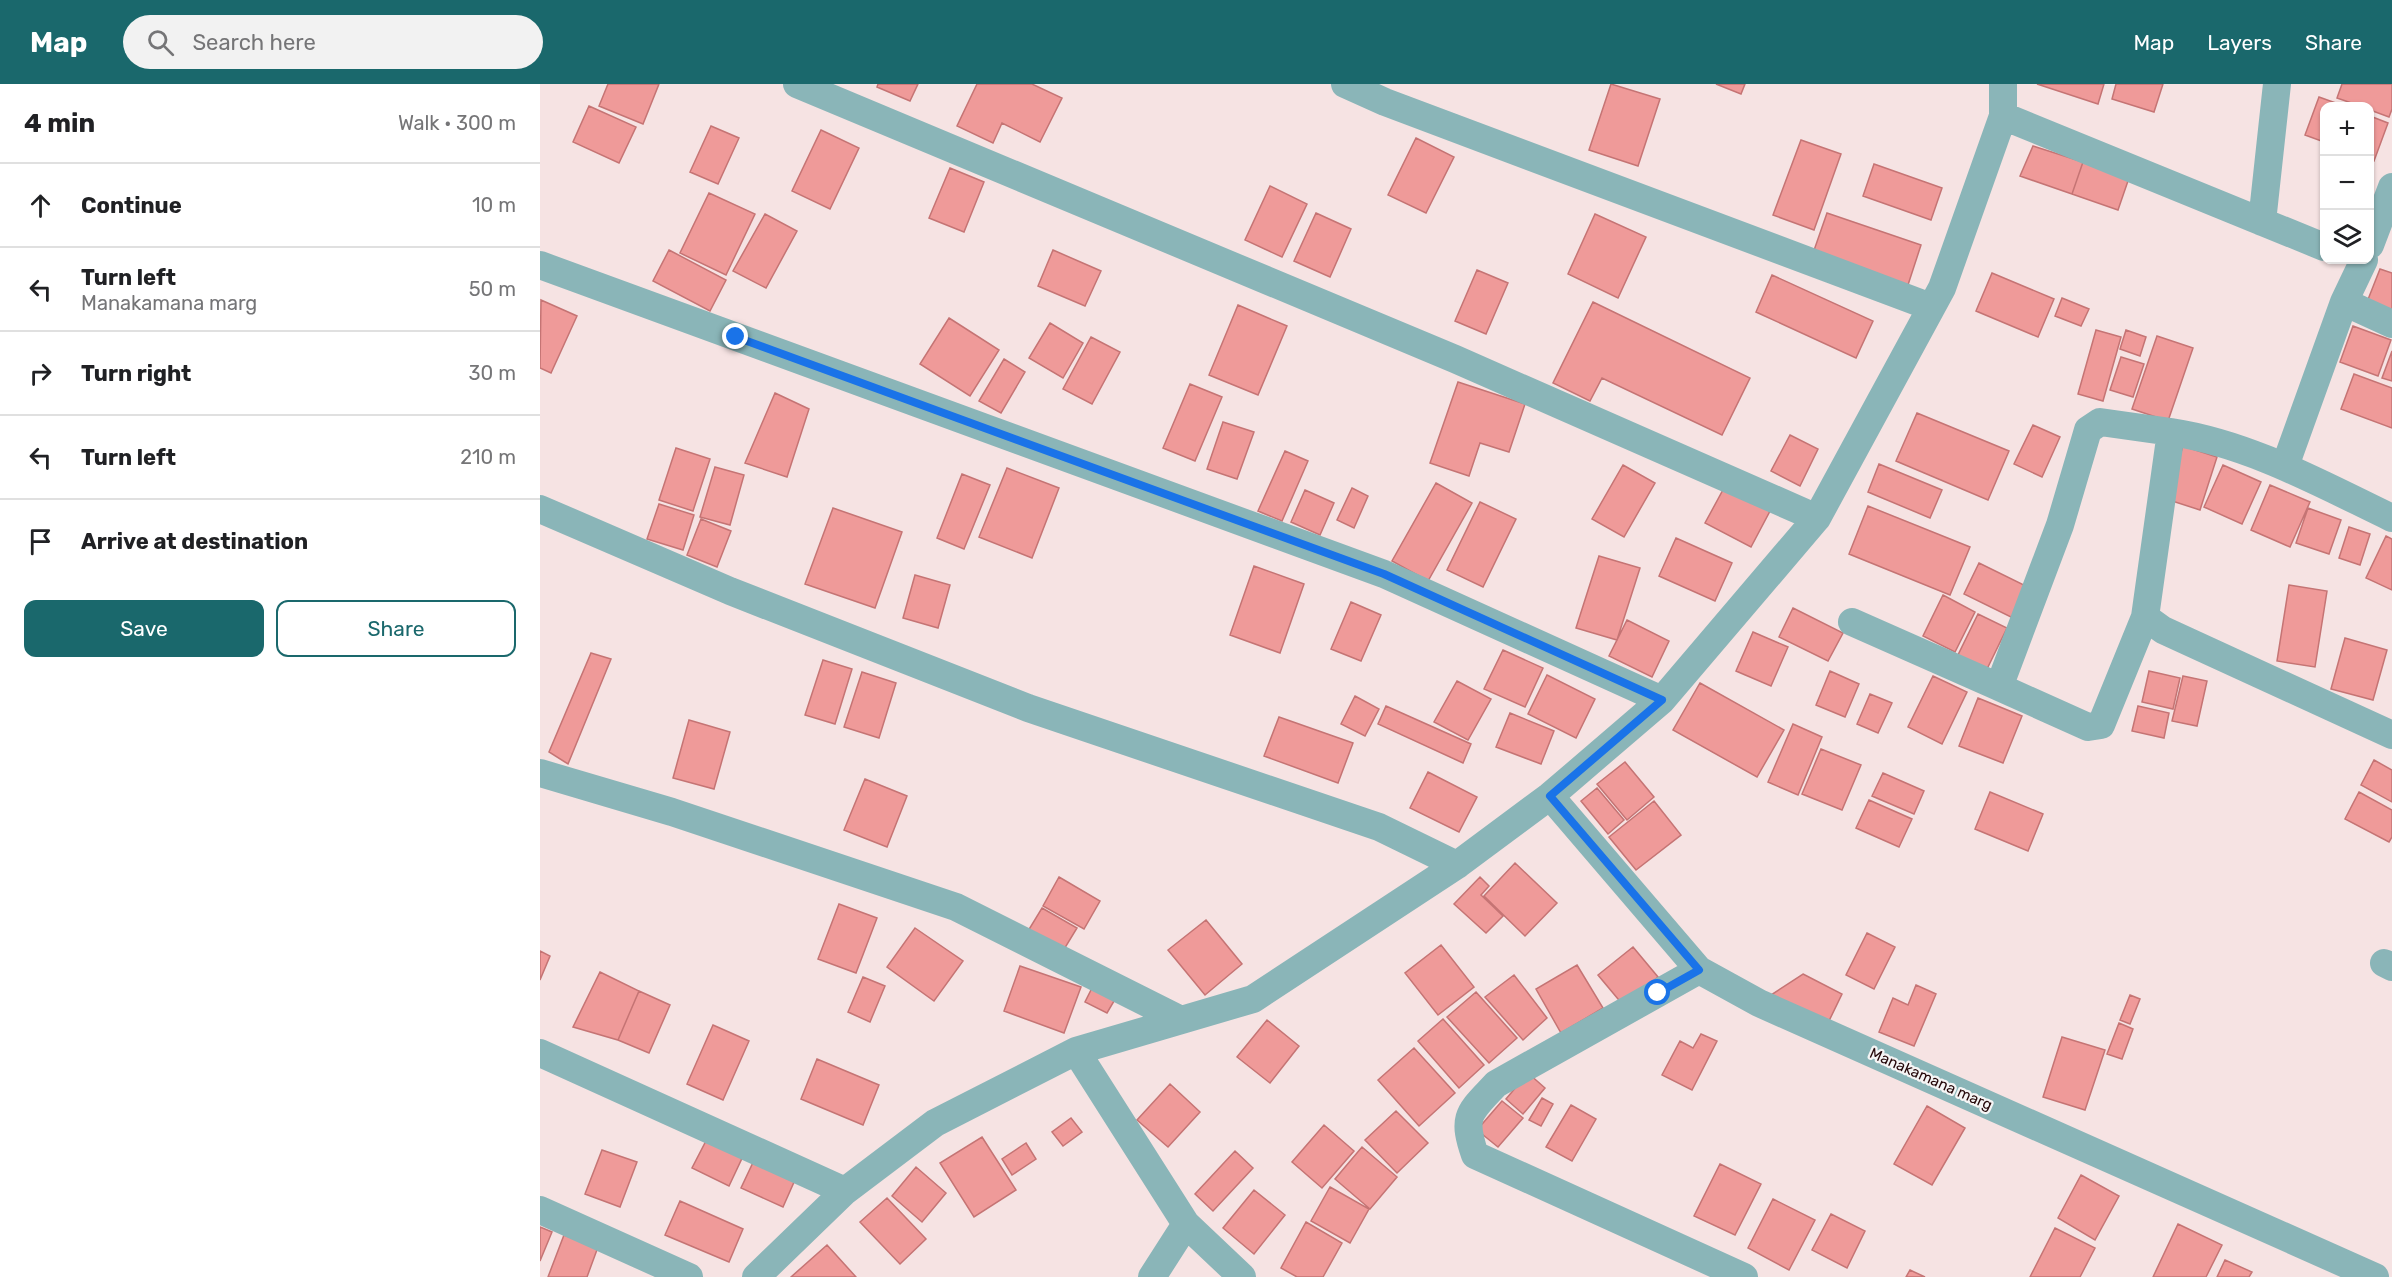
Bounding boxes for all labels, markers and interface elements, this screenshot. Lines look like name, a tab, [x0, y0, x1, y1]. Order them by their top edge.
search box	[123, 15, 543, 69]
text: Map	[30, 26, 87, 59]
icon: search	[144, 26, 177, 59]
text: Search here	[192, 29, 316, 56]
text: Map	[2133, 30, 2174, 55]
text: Layers	[2207, 30, 2272, 55]
text: Share	[2305, 30, 2362, 55]
map controls	[2320, 102, 2374, 264]
button: +	[2320, 102, 2374, 156]
text: 4 min	[24, 108, 95, 139]
text: Walk · 300 m	[398, 111, 516, 135]
button: −	[2320, 156, 2374, 210]
icon: ahead	[24, 189, 57, 222]
text: Continue	[81, 192, 182, 219]
text: 10 m	[472, 193, 516, 217]
button: layers	[2320, 210, 2374, 264]
text: Turn left	[81, 264, 176, 291]
icon: left	[24, 273, 57, 306]
text: 50 m	[469, 277, 516, 301]
text: Manakamana marg	[81, 291, 257, 315]
route end	[722, 323, 748, 349]
icon: right	[24, 357, 57, 390]
text: Turn right	[81, 360, 191, 387]
text: 30 m	[469, 361, 516, 385]
icon: left	[24, 441, 57, 474]
text: Turn left	[81, 444, 176, 471]
text: 210 m	[460, 445, 516, 469]
icon: arrive	[24, 525, 57, 558]
text: Arrive at destination	[81, 528, 308, 555]
button: Save	[24, 600, 264, 657]
button: Share	[276, 600, 516, 657]
route start	[1644, 979, 1670, 1005]
street label: Manakamana marg	[1867, 1044, 1995, 1114]

